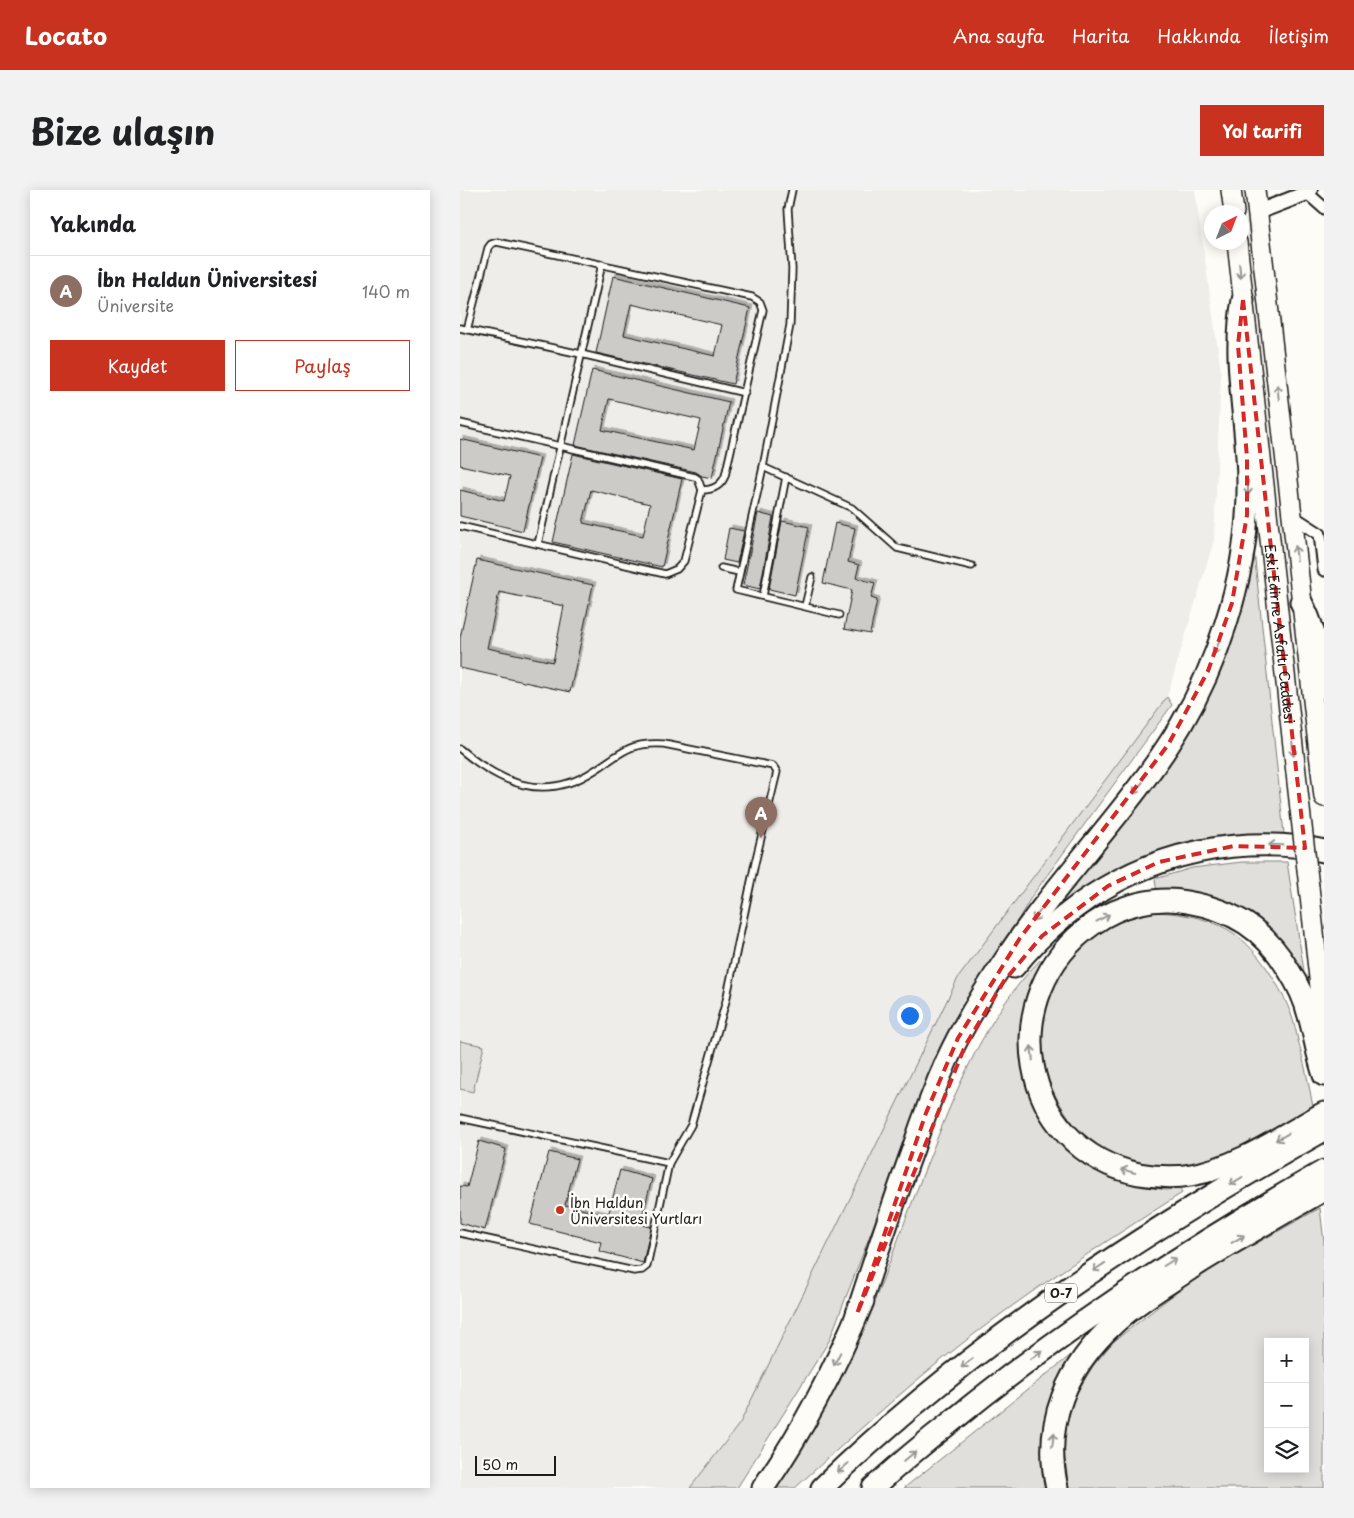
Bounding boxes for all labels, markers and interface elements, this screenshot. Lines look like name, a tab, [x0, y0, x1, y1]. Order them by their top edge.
text: Locato	[25, 17, 107, 53]
text: Ana sayfa	[953, 22, 1044, 49]
text: Harita	[1072, 22, 1129, 49]
text: Hakkında	[1157, 22, 1241, 49]
text: İletişim	[1269, 22, 1329, 49]
text: Bize ulaşın	[30, 104, 215, 157]
button: Yol tarifi	[1200, 105, 1324, 156]
north arrow	[1204, 205, 1249, 250]
text: Yakında	[50, 207, 136, 239]
one-way arrow	[1235, 263, 1245, 279]
text: İbn Haldun Üniversitesi	[97, 265, 317, 293]
text: A	[60, 279, 72, 303]
text: 140 m	[362, 279, 410, 303]
text: Üniversite	[97, 293, 174, 317]
button: Kaydet	[50, 340, 225, 391]
button: Paylaş	[235, 340, 410, 391]
one-way arrow	[1273, 384, 1283, 400]
one-way arrow	[1243, 480, 1253, 496]
street label: Eski Edirne Asfaltı Caddesi	[1260, 543, 1301, 725]
one-way arrow	[1291, 546, 1301, 562]
one-way arrow	[1212, 639, 1221, 654]
one-way arrow	[1288, 740, 1298, 756]
one-way arrow	[1133, 781, 1143, 795]
pin: A	[745, 797, 777, 838]
one-way arrow	[1268, 840, 1284, 850]
one-way arrow	[1032, 908, 1042, 922]
one-way arrow	[1095, 912, 1109, 922]
your location	[897, 1003, 923, 1029]
one-way arrow	[1027, 1045, 1036, 1061]
one-way arrow	[1274, 1132, 1289, 1142]
one-way arrow	[1120, 1166, 1136, 1175]
one-way arrow	[1230, 1176, 1244, 1186]
place label: İbn Haldun Üniversitesi Yurtları	[570, 1192, 702, 1229]
marker: İbn Haldun Üniversitesi Yurtları	[554, 1204, 566, 1216]
one-way arrow	[1231, 1234, 1245, 1244]
one-way arrow	[1163, 1257, 1177, 1267]
one-way arrow	[1092, 1262, 1106, 1272]
road number: O-7	[1045, 1284, 1077, 1302]
map controls	[1264, 1338, 1309, 1473]
button: +	[1264, 1338, 1309, 1383]
one-way arrow	[1029, 1349, 1042, 1360]
one-way arrow	[832, 1351, 842, 1366]
one-way arrow	[961, 1357, 974, 1368]
button: −	[1264, 1383, 1309, 1428]
button: layers	[1264, 1428, 1309, 1473]
one-way arrow	[1048, 1432, 1058, 1448]
one-way arrow	[903, 1451, 916, 1462]
scale bar	[475, 1453, 556, 1476]
text: 50 m	[482, 1454, 518, 1475]
one-way arrow	[837, 1462, 850, 1474]

